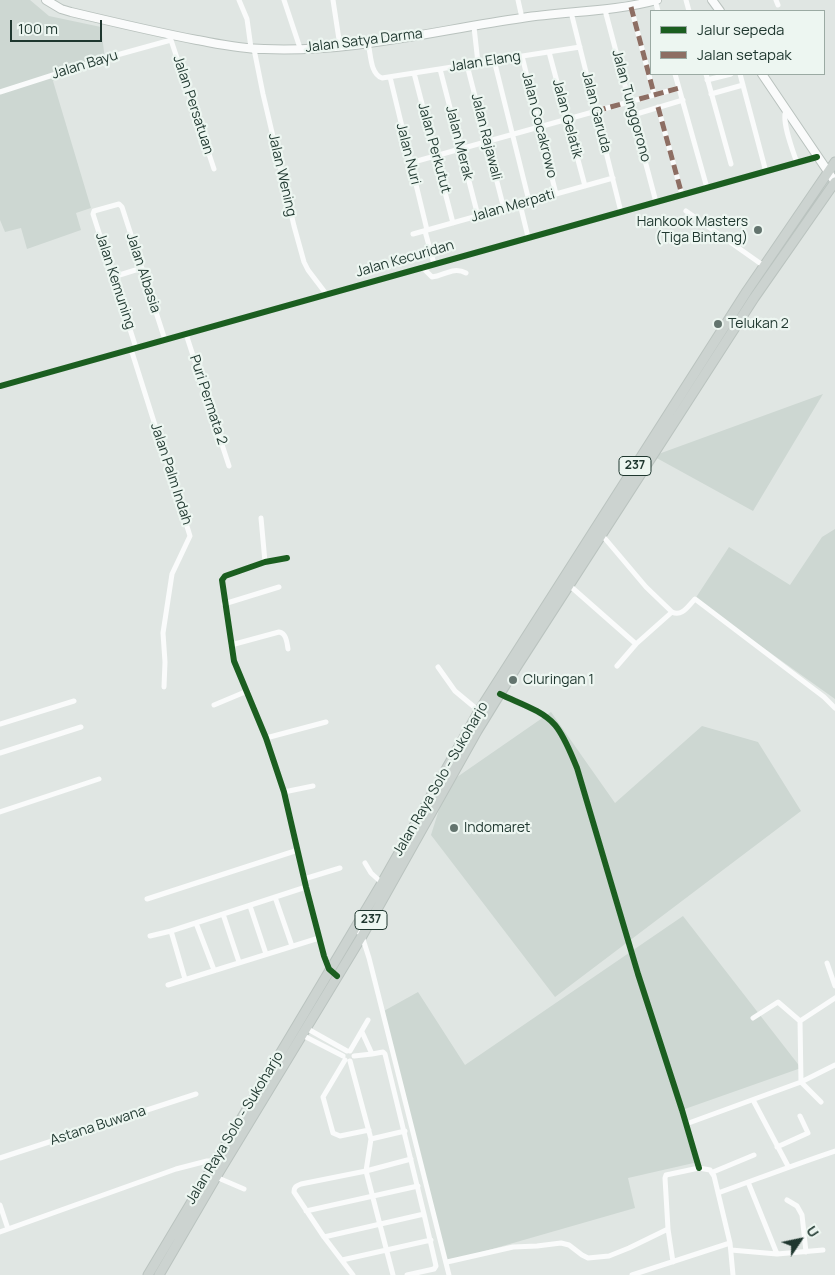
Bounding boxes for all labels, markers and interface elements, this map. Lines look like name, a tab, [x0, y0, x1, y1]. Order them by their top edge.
scale bar	[12, 10, 105, 42]
legend	[650, 10, 825, 75]
text: 100 m	[18, 18, 58, 39]
text: Jalur sepeda	[697, 19, 784, 40]
street label: Jalan Satya Darma	[305, 25, 423, 57]
text: Jalan setapak	[697, 44, 792, 65]
street label: Jalan Bayu	[50, 47, 120, 83]
street label: Jalan Elang	[448, 48, 522, 76]
street label: Jalan Tunggorono	[608, 48, 654, 164]
street label: Jalan Persatuan	[169, 53, 217, 157]
street label: Jalan Garuda	[578, 69, 614, 155]
street label: Jalan Cocakrowo	[518, 70, 560, 180]
street label: Jalan Gelatik	[548, 78, 586, 160]
street label: Jalan Rajawali	[467, 92, 505, 182]
street label: Jalan Perkutut	[414, 101, 454, 195]
street label: Jalan Merak	[442, 104, 476, 182]
street label: Jalan Nuri	[392, 122, 424, 186]
street label: Jalan Wening	[264, 132, 300, 218]
street label: Jalan Merpati	[469, 186, 557, 226]
place label: Hankook Masters (Tiga Bintang)	[637, 214, 748, 246]
marker: Hankook Masters (Tiga Bintang)	[752, 224, 764, 236]
street label: Jalan Kemuning	[91, 231, 139, 331]
street label: Jalan Albasia	[122, 231, 164, 315]
street label: Jalan Kecuridan	[354, 237, 456, 281]
place label: Telukan 2	[728, 316, 789, 332]
marker: Telukan 2	[712, 318, 724, 330]
street label: Puri Permata 2	[186, 353, 230, 447]
street label: Jalan Palm Indah	[147, 421, 195, 527]
road number: 237	[619, 456, 651, 476]
place label: Cluringan 1	[523, 672, 594, 688]
marker: Cluringan 1	[507, 674, 519, 686]
street label: Jalan Raya Solo - Sukoharjo	[390, 699, 492, 859]
place label: Indomaret	[464, 820, 530, 836]
marker: Indomaret	[448, 822, 460, 834]
road number: 237	[355, 910, 387, 930]
street label: Jalan Raya Solo - Sukoharjo	[183, 1049, 287, 1207]
street label: Astana Buwana	[48, 1103, 148, 1149]
north arrow	[775, 1215, 825, 1265]
text: U	[802, 1222, 824, 1241]

